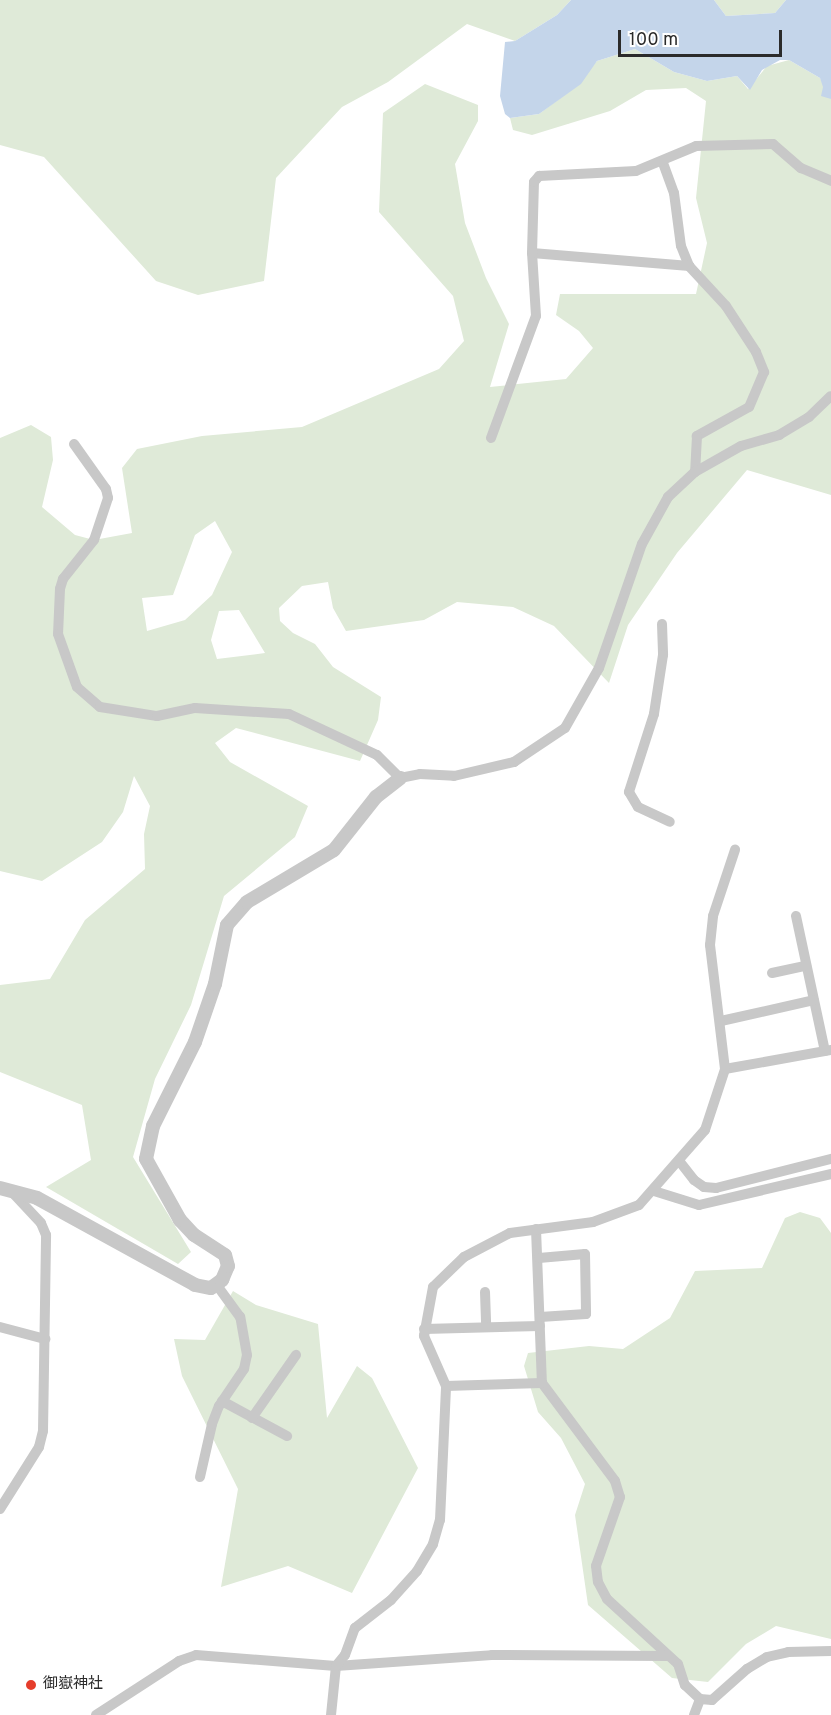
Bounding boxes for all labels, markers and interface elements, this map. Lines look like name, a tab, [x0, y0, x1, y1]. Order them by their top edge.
scale bar	[621, 18, 784, 56]
text: 100 m	[629, 29, 678, 52]
place label: 御嶽神社	[43, 1676, 103, 1694]
marker: 御嶽神社	[24, 1678, 38, 1692]

